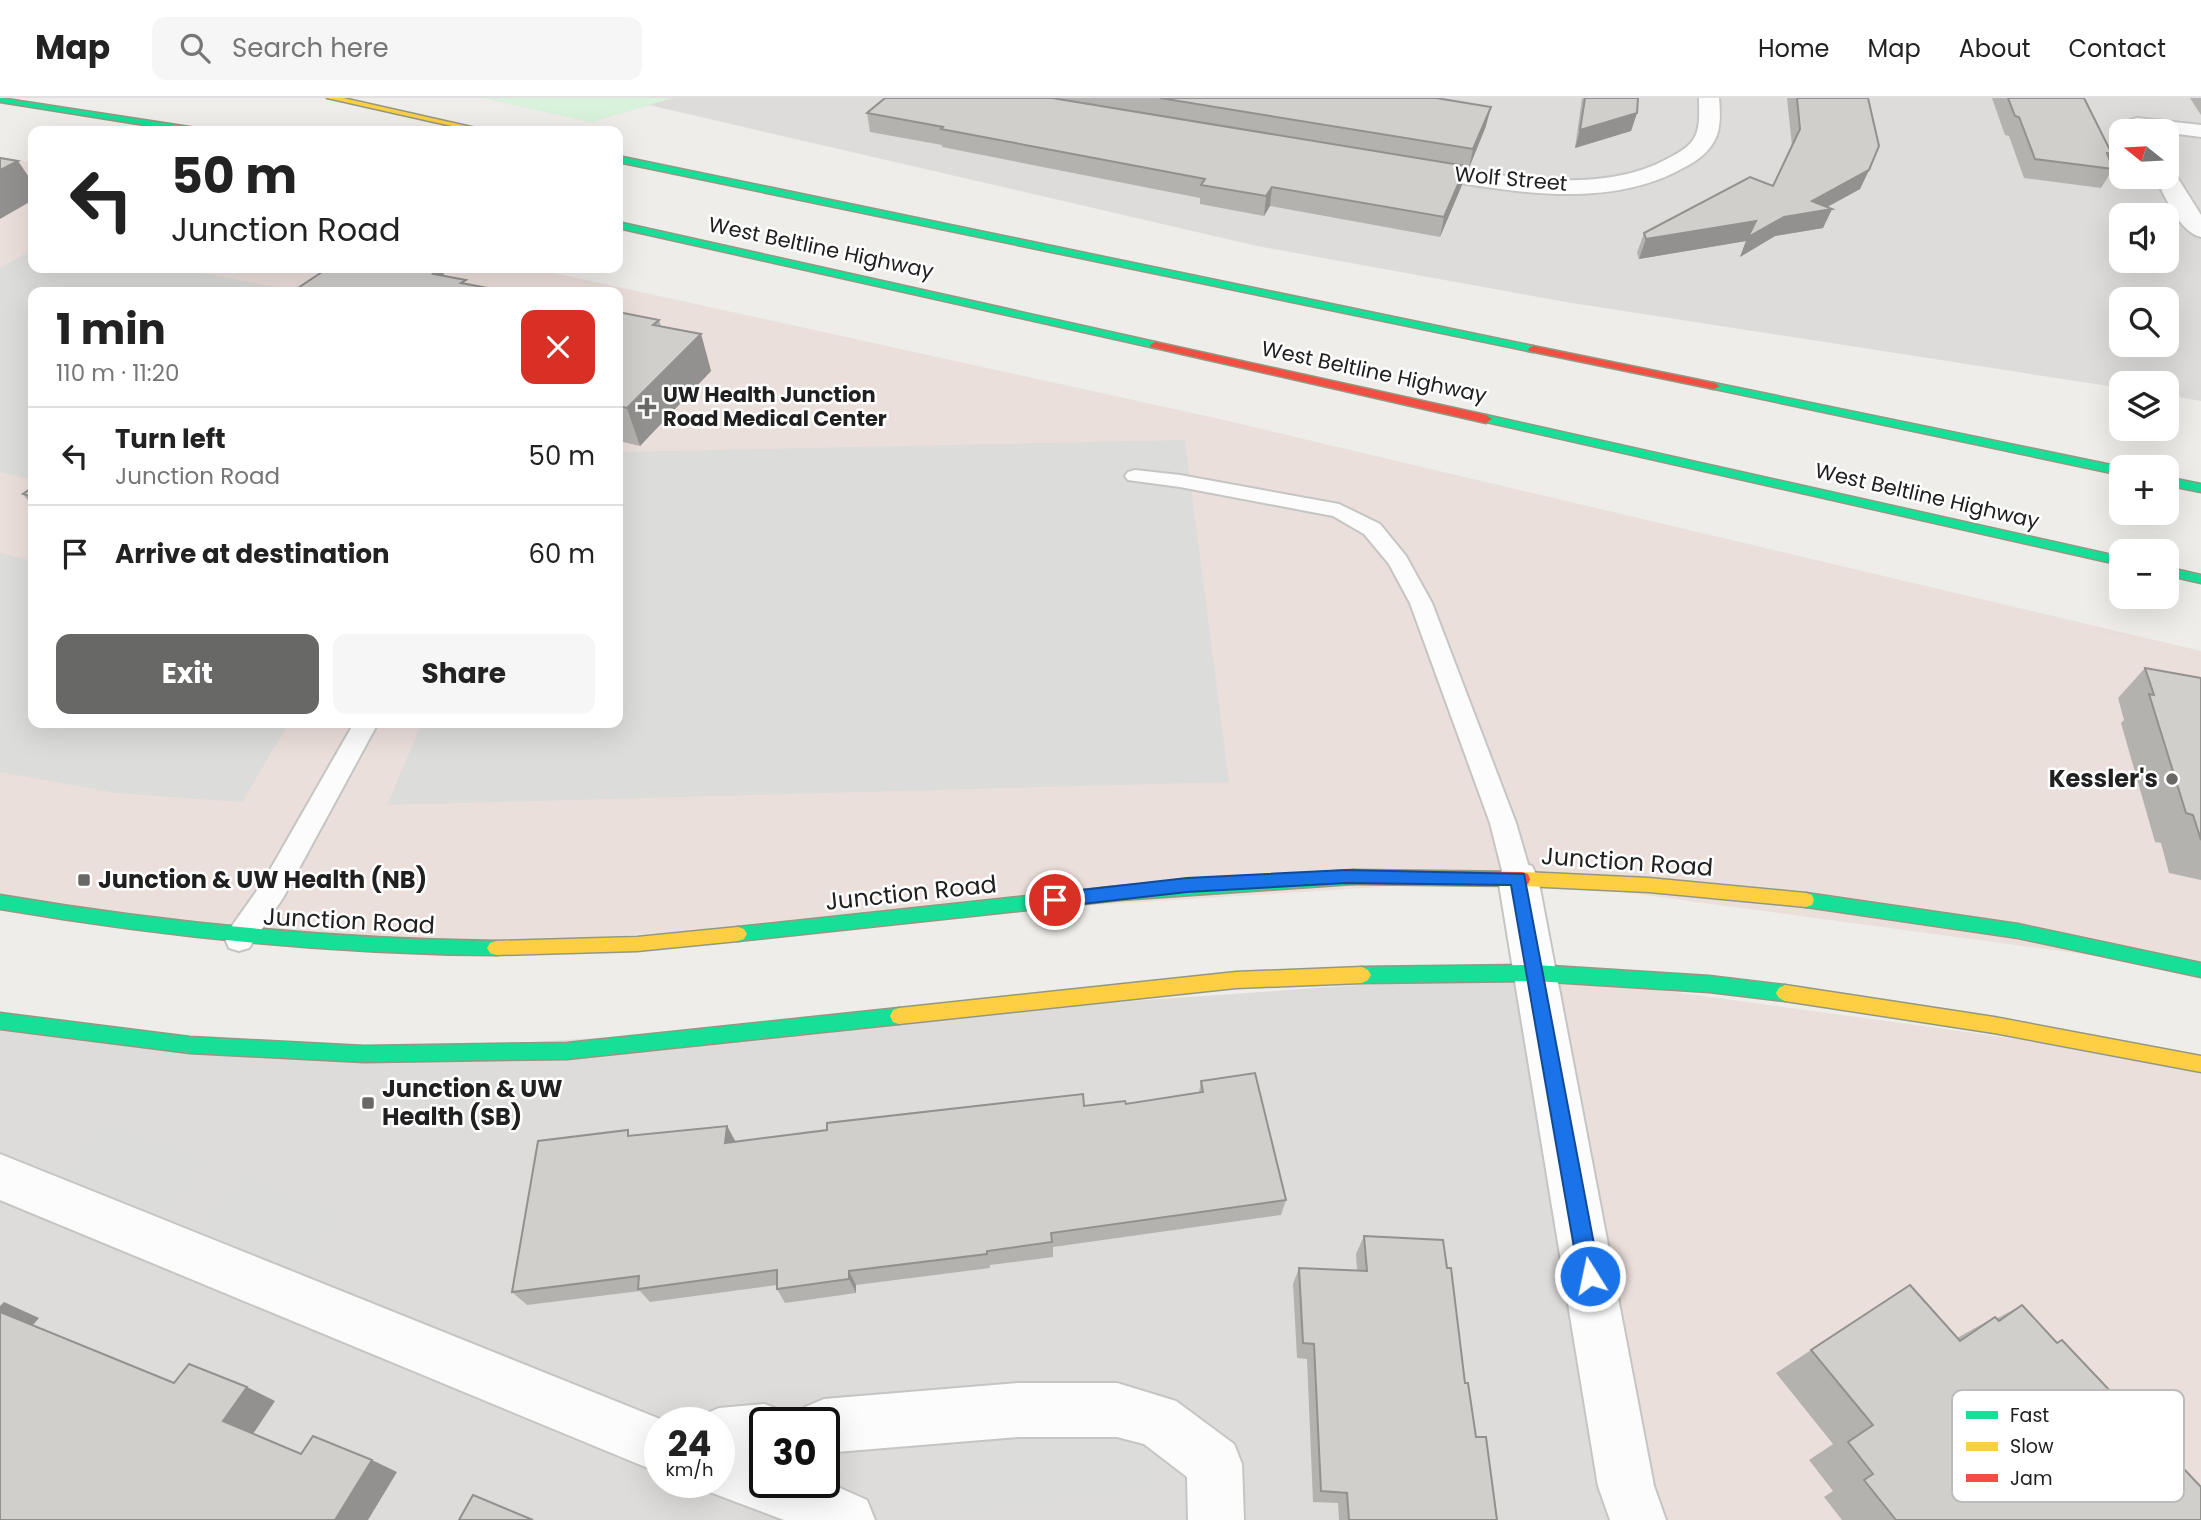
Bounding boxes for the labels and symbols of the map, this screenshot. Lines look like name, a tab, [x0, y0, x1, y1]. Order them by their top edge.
north arrow	[2109, 119, 2179, 189]
street label: Wolf Street	[1453, 159, 1569, 198]
street label: West Beltline Highway	[706, 209, 936, 286]
street label: West Beltline Highway	[1259, 333, 1489, 410]
place label: UW Health Junction Road Medical Center	[663, 380, 887, 433]
marker: UW Health Junction Road Medical Center	[637, 397, 657, 417]
street label: West Beltline Highway	[1812, 456, 2042, 535]
place label: Kessler's	[2049, 762, 2158, 795]
marker: Kessler's	[2164, 771, 2180, 787]
street label: Junction Road	[1540, 839, 1714, 884]
place label: Junction & UW Health (NB)	[98, 863, 427, 896]
street label: Junction Road	[824, 867, 998, 918]
pin	[1025, 870, 1085, 930]
marker: Junction & UW Health (NB)	[76, 872, 92, 888]
street label: Junction Road	[262, 900, 436, 941]
place label: Junction & UW Health (SB)	[382, 1072, 563, 1133]
marker: Junction & UW Health (SB)	[360, 1095, 376, 1111]
position arrow	[1553, 1239, 1627, 1313]
legend	[1952, 1390, 2184, 1502]
text: Fast	[2010, 1402, 2049, 1429]
speed limit sign: 30	[749, 1407, 840, 1498]
text: Slow	[2010, 1433, 2054, 1460]
text: Jam	[2010, 1465, 2052, 1492]

